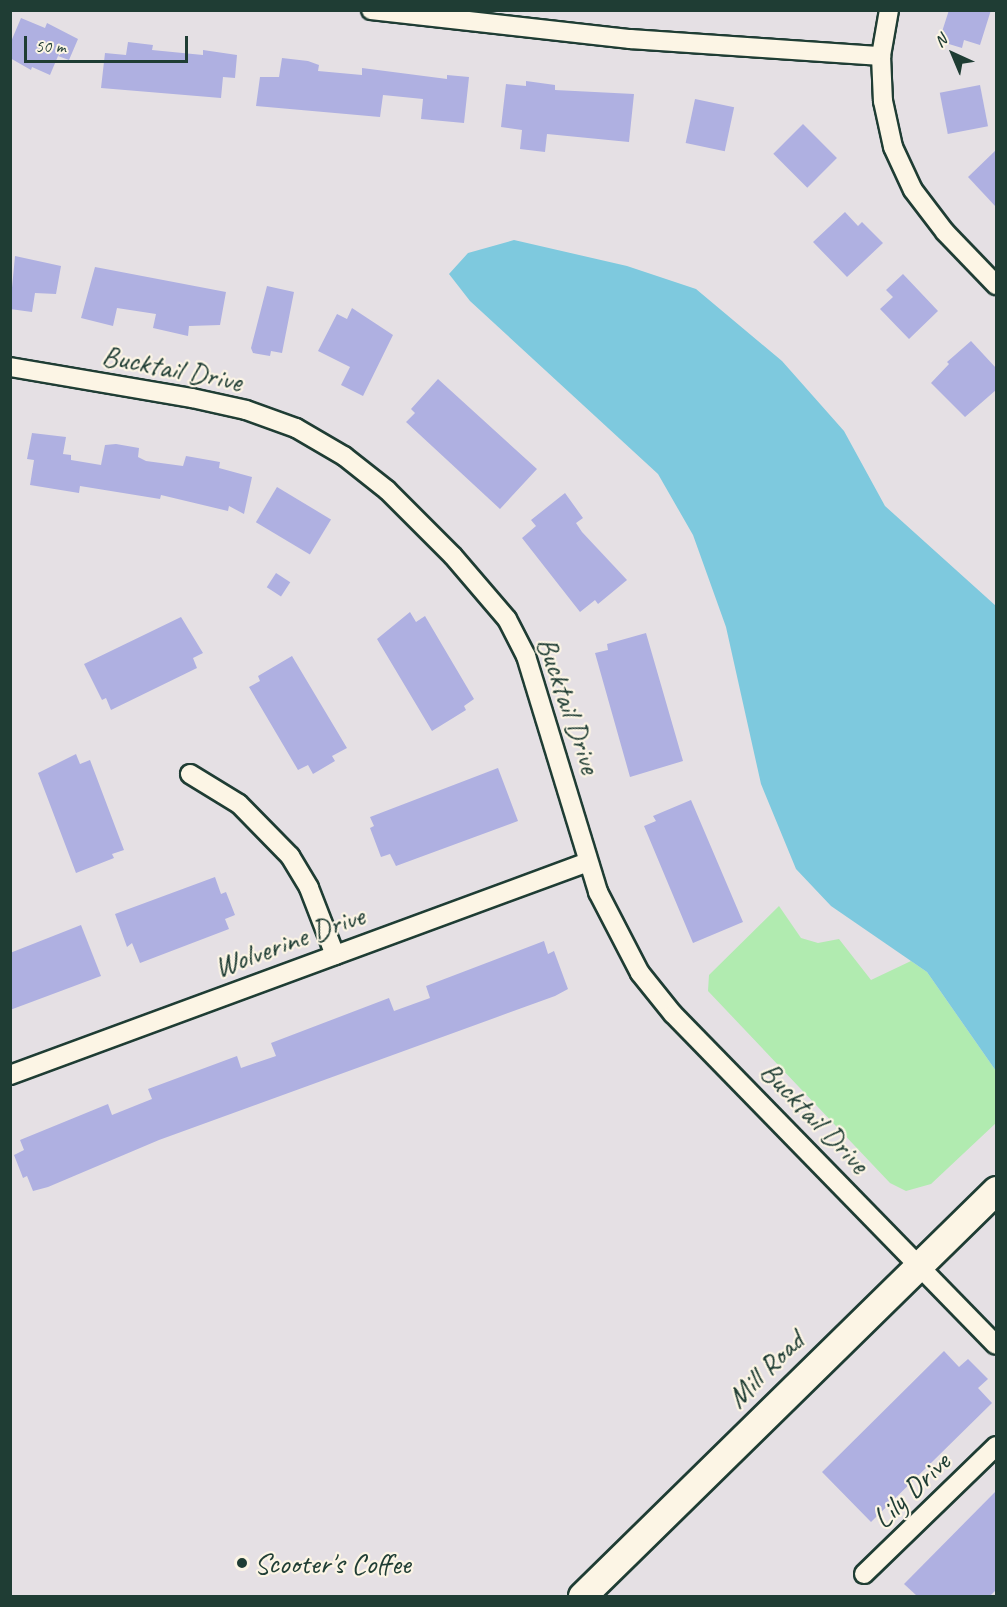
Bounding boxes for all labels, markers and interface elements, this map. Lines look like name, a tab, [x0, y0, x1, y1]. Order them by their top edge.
scale bar	[27, 24, 190, 62]
north arrow	[923, 24, 983, 84]
text: N	[930, 30, 951, 52]
text: 50 m	[35, 35, 66, 57]
street label: Bucktail Drive	[99, 337, 245, 399]
street label: Bucktail Drive	[529, 632, 609, 778]
street label: Wolverine Drive	[209, 897, 369, 985]
street label: Bucktail Drive	[753, 1053, 877, 1181]
street label: Mill Road	[719, 1323, 811, 1415]
street label: Lily Drive	[864, 1444, 958, 1536]
place label: Scooter's Coffee	[254, 1545, 411, 1581]
marker: Scooter's Coffee	[235, 1556, 249, 1570]

